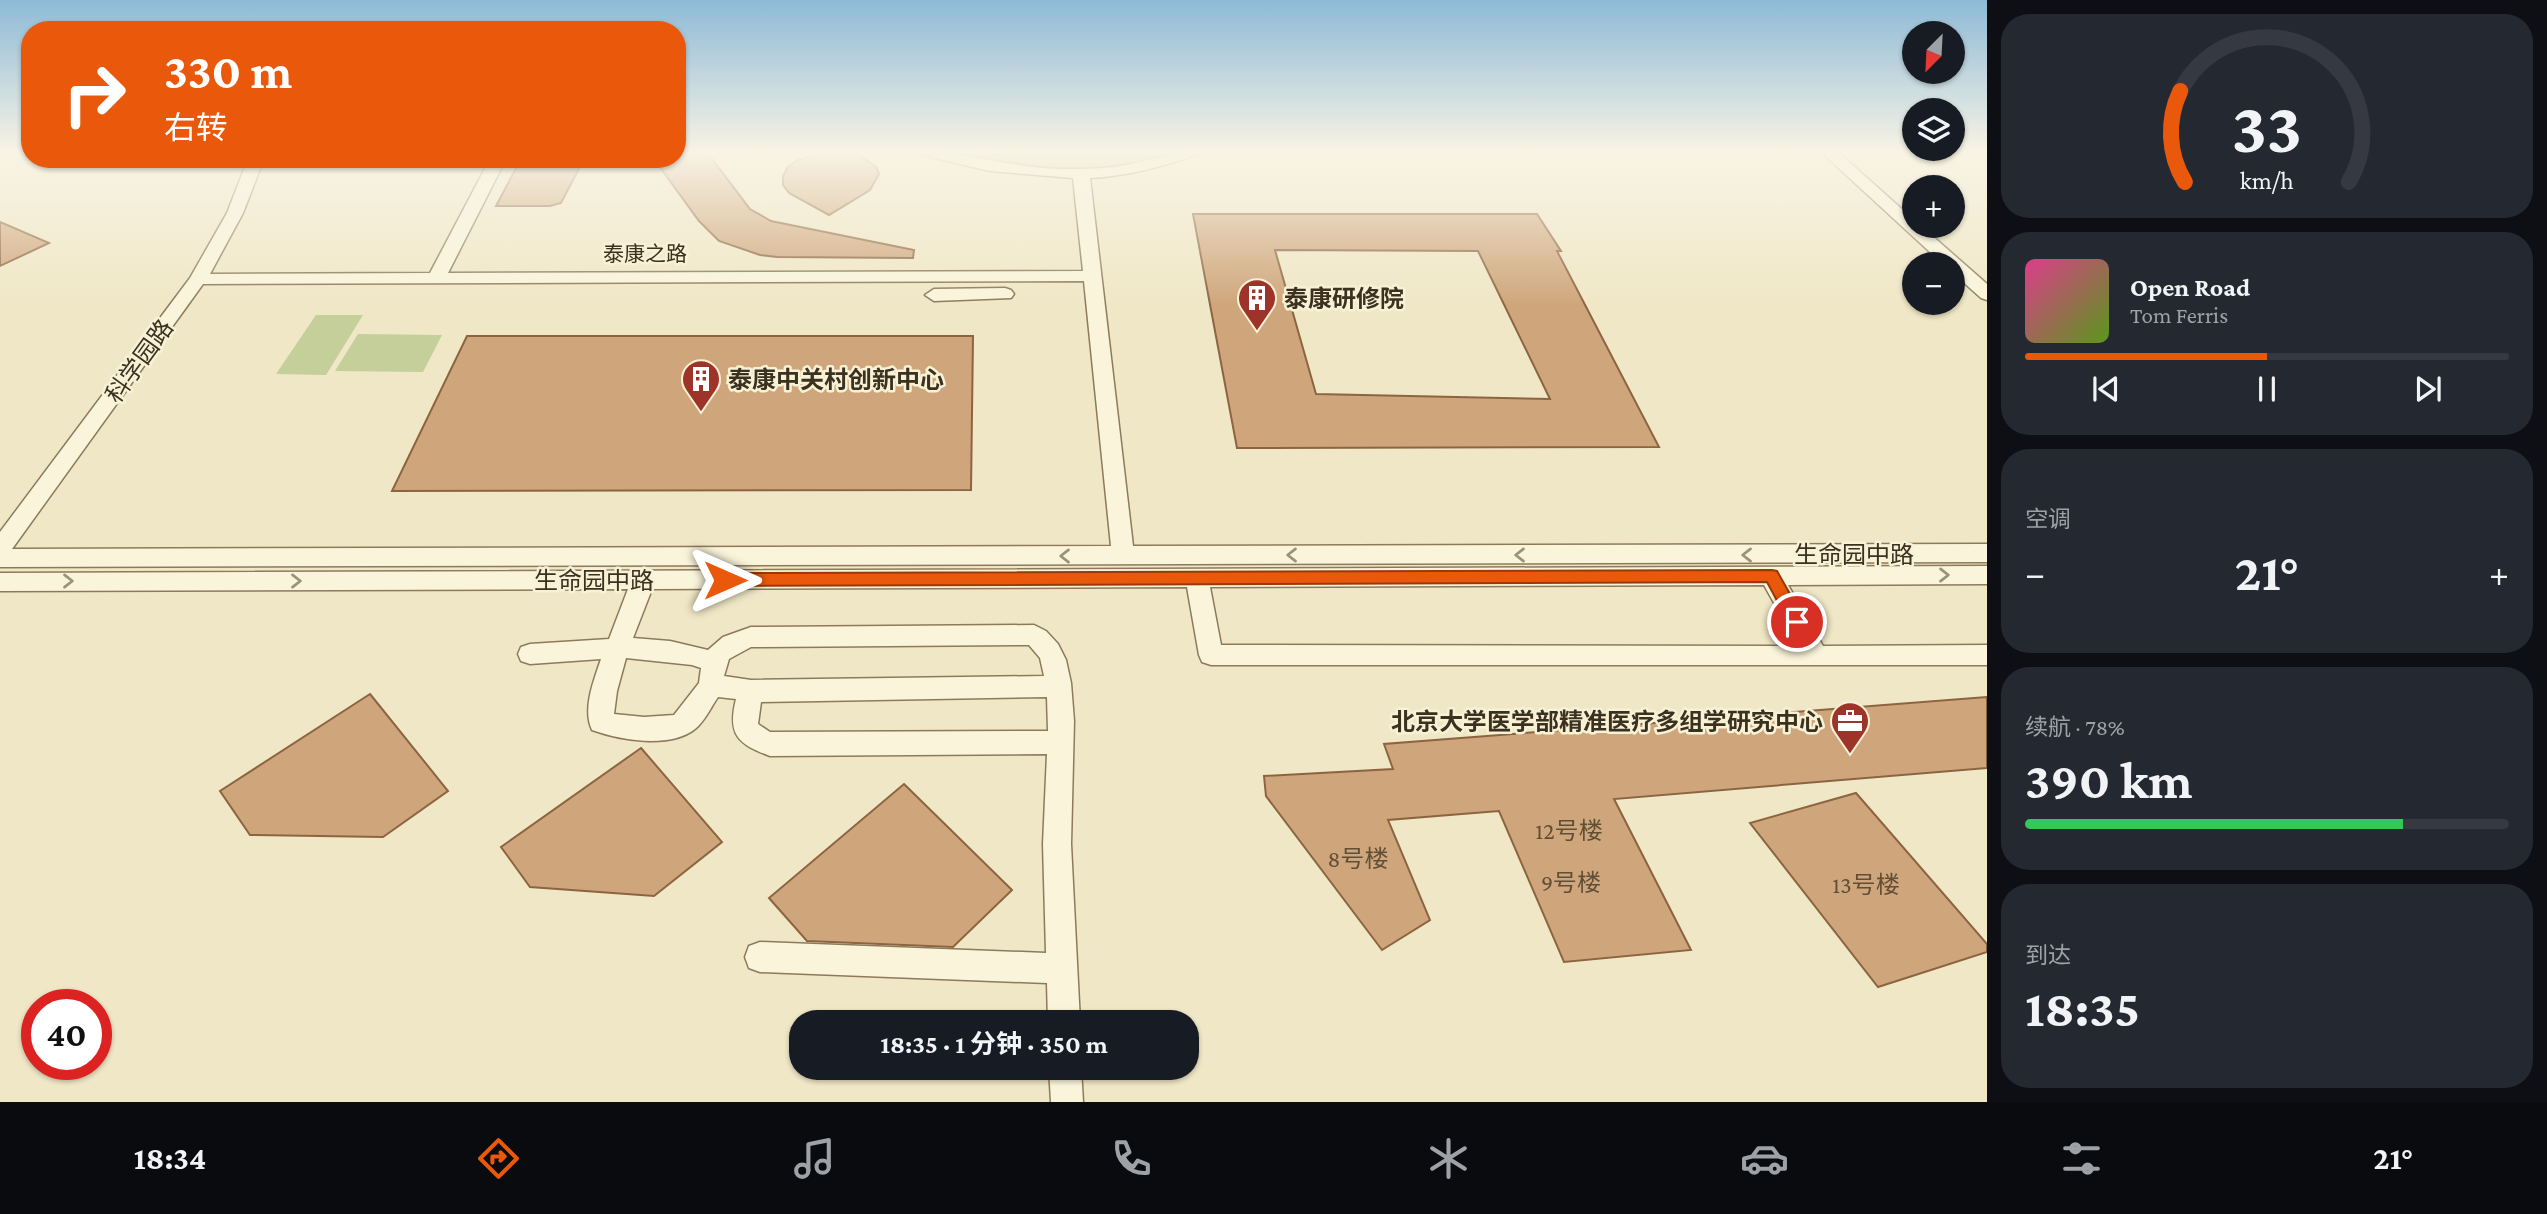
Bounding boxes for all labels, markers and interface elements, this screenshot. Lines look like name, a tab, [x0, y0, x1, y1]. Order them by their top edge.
north arrow	[1902, 21, 1965, 84]
map controls	[1902, 21, 1965, 315]
text: 330 m	[164, 44, 292, 99]
icon: right	[49, 49, 140, 140]
text: 33	[2232, 87, 2302, 168]
button: layers	[1902, 98, 1965, 161]
text: 右转	[164, 110, 228, 146]
text: km/h	[2240, 167, 2294, 194]
button: +	[1902, 175, 1965, 238]
street label: 泰康之路	[603, 242, 687, 266]
button: −	[1902, 252, 1965, 315]
text: Open Road	[2130, 273, 2250, 302]
building icon: 泰康研修院	[1236, 277, 1278, 332]
place label: 泰康研修院	[1284, 285, 1404, 312]
text: Tom Ferris	[2130, 302, 2228, 328]
street label: 科学园路	[100, 314, 178, 408]
building icon: 泰康中关村创新中心	[680, 358, 722, 413]
place label: 泰康中关村创新中心	[728, 366, 944, 393]
icon: previous	[2087, 370, 2125, 408]
icon: pause	[2248, 370, 2286, 408]
icon: next	[2409, 370, 2447, 408]
text: 空调	[2025, 506, 2071, 532]
street label: 生命园中路	[1794, 541, 1914, 568]
position arrow	[688, 543, 762, 617]
text: 21°	[2235, 543, 2299, 601]
one-way arrow	[1287, 547, 1297, 563]
one-way arrow	[1514, 547, 1525, 563]
one-way arrow	[1742, 547, 1752, 563]
one-way arrow	[1059, 548, 1070, 564]
text: −	[2025, 552, 2045, 594]
text: +	[2489, 552, 2509, 594]
street label: 生命园中路	[534, 567, 654, 594]
one-way arrow	[1939, 567, 1950, 583]
one-way arrow	[291, 573, 301, 589]
one-way arrow	[63, 574, 74, 589]
pin	[1767, 592, 1827, 652]
icon: arrive	[1778, 603, 1816, 641]
office icon: 北京大学医学部精准医疗多组学研究中心	[1829, 700, 1871, 755]
place label: 北京大学医学部精准医疗多组学研究中心	[1391, 708, 1823, 735]
text: 续航 · 78%	[2025, 714, 2125, 740]
text: 390 km	[2025, 751, 2193, 809]
house number: 12号楼	[1535, 817, 1603, 844]
house number: 8号楼	[1328, 845, 1388, 872]
house number: 9号楼	[1541, 869, 1601, 896]
house number: 13号楼	[1832, 871, 1900, 898]
text: 到达	[2025, 942, 2071, 968]
text: 18:35	[2025, 979, 2140, 1037]
speed limit sign: 40	[21, 989, 112, 1080]
text: 18:35 · 1 分钟 · 350 m	[880, 1030, 1108, 1059]
icon: directions	[474, 1134, 523, 1183]
icon: music	[790, 1134, 839, 1183]
icon: phone	[1107, 1134, 1156, 1183]
icon: climate	[1424, 1134, 1473, 1183]
icon: car	[1740, 1134, 1789, 1183]
icon: filters	[2057, 1134, 2106, 1183]
text: 18:34	[134, 1140, 206, 1176]
text: 21°	[2373, 1140, 2413, 1176]

